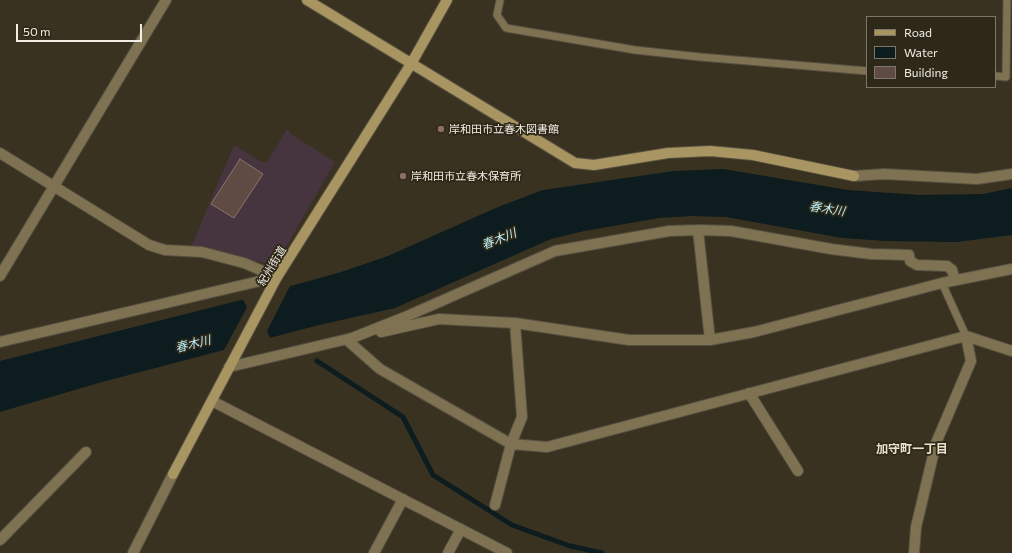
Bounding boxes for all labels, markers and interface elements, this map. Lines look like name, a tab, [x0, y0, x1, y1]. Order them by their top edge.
scale bar	[18, 16, 144, 42]
legend	[866, 16, 996, 88]
text: 50 m	[23, 24, 51, 38]
text: Road	[904, 25, 932, 39]
text: Water	[904, 45, 938, 59]
text: Building	[904, 65, 948, 79]
place label: 岸和田市立春木図書館	[449, 122, 559, 136]
marker: 岸和田市立春木図書館	[436, 124, 446, 134]
place label: 岸和田市立春木保育所	[411, 169, 521, 183]
marker: 岸和田市立春木保育所	[398, 171, 408, 181]
water label: 春木川	[808, 199, 846, 219]
water label: 春木川	[480, 226, 518, 252]
street label: 紀州街道	[255, 244, 289, 288]
water label: 春木川	[174, 333, 212, 355]
district label: 加守町一丁目	[876, 442, 948, 456]

